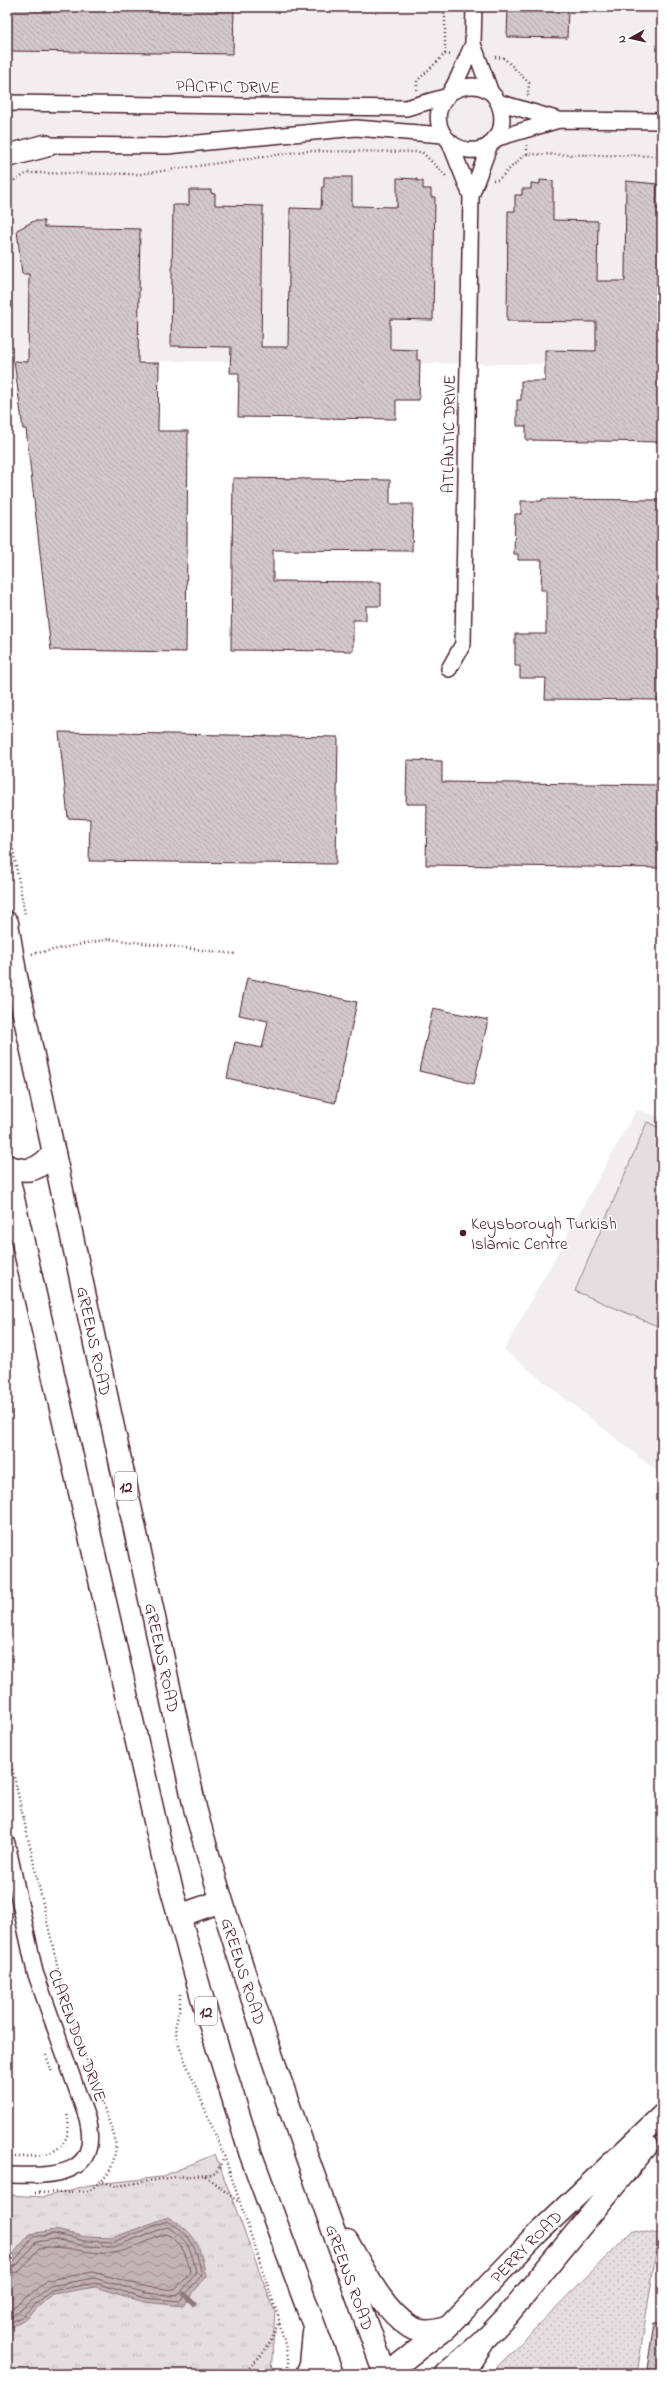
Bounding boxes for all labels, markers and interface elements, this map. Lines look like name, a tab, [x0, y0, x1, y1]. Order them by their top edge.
north arrow	[611, 18, 651, 58]
text: N	[614, 34, 631, 44]
street label: PACIFIC DRIVE	[176, 74, 280, 101]
street label: ATLANTIC DRIVE	[436, 374, 463, 494]
place label: Keysborough Turkish Islamic Centre	[471, 1212, 617, 1257]
marker: Keysborough Turkish Islamic Centre	[458, 1228, 468, 1238]
street label: GREENS ROAD	[69, 1284, 117, 1398]
road number: 12	[115, 1472, 137, 1500]
street label: GREENS ROAD	[137, 1601, 185, 1715]
street label: GREENS ROAD	[214, 1915, 271, 2028]
street label: CLARENDON DRIVE	[41, 1966, 112, 2105]
road number: 12	[195, 1997, 217, 2025]
street label: PERRY ROAD	[485, 2205, 569, 2289]
street label: GREENS ROAD	[318, 2221, 379, 2334]

